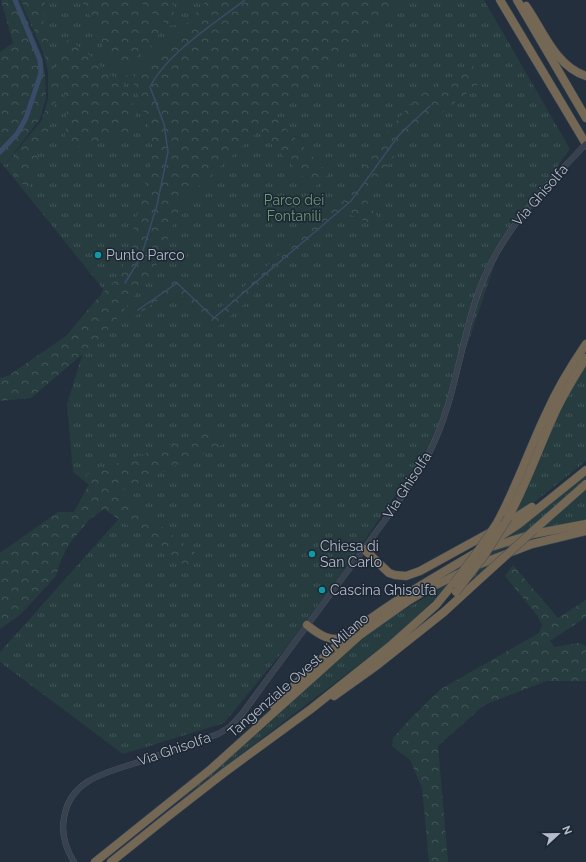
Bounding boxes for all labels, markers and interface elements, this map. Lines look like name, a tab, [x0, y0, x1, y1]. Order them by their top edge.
street label: Via Ghisolfa	[509, 161, 571, 229]
park label: Parco dei Fontanili	[264, 192, 324, 224]
place label: Punto Parco	[106, 247, 184, 263]
marker: Punto Parco	[93, 250, 103, 260]
street label: Via Ghisolfa	[380, 449, 434, 521]
place label: Chiesa di San Carlo	[320, 538, 382, 570]
marker: Chiesa di San Carlo	[307, 549, 317, 559]
place label: Cascina Ghisolfa	[330, 582, 436, 598]
marker: Cascina Ghisolfa	[317, 585, 327, 595]
street label: Tangenziale Ovest di Milano	[225, 610, 371, 740]
street label: Via Ghisolfa	[135, 729, 213, 769]
north arrow	[538, 814, 578, 854]
text: N	[559, 824, 574, 837]

